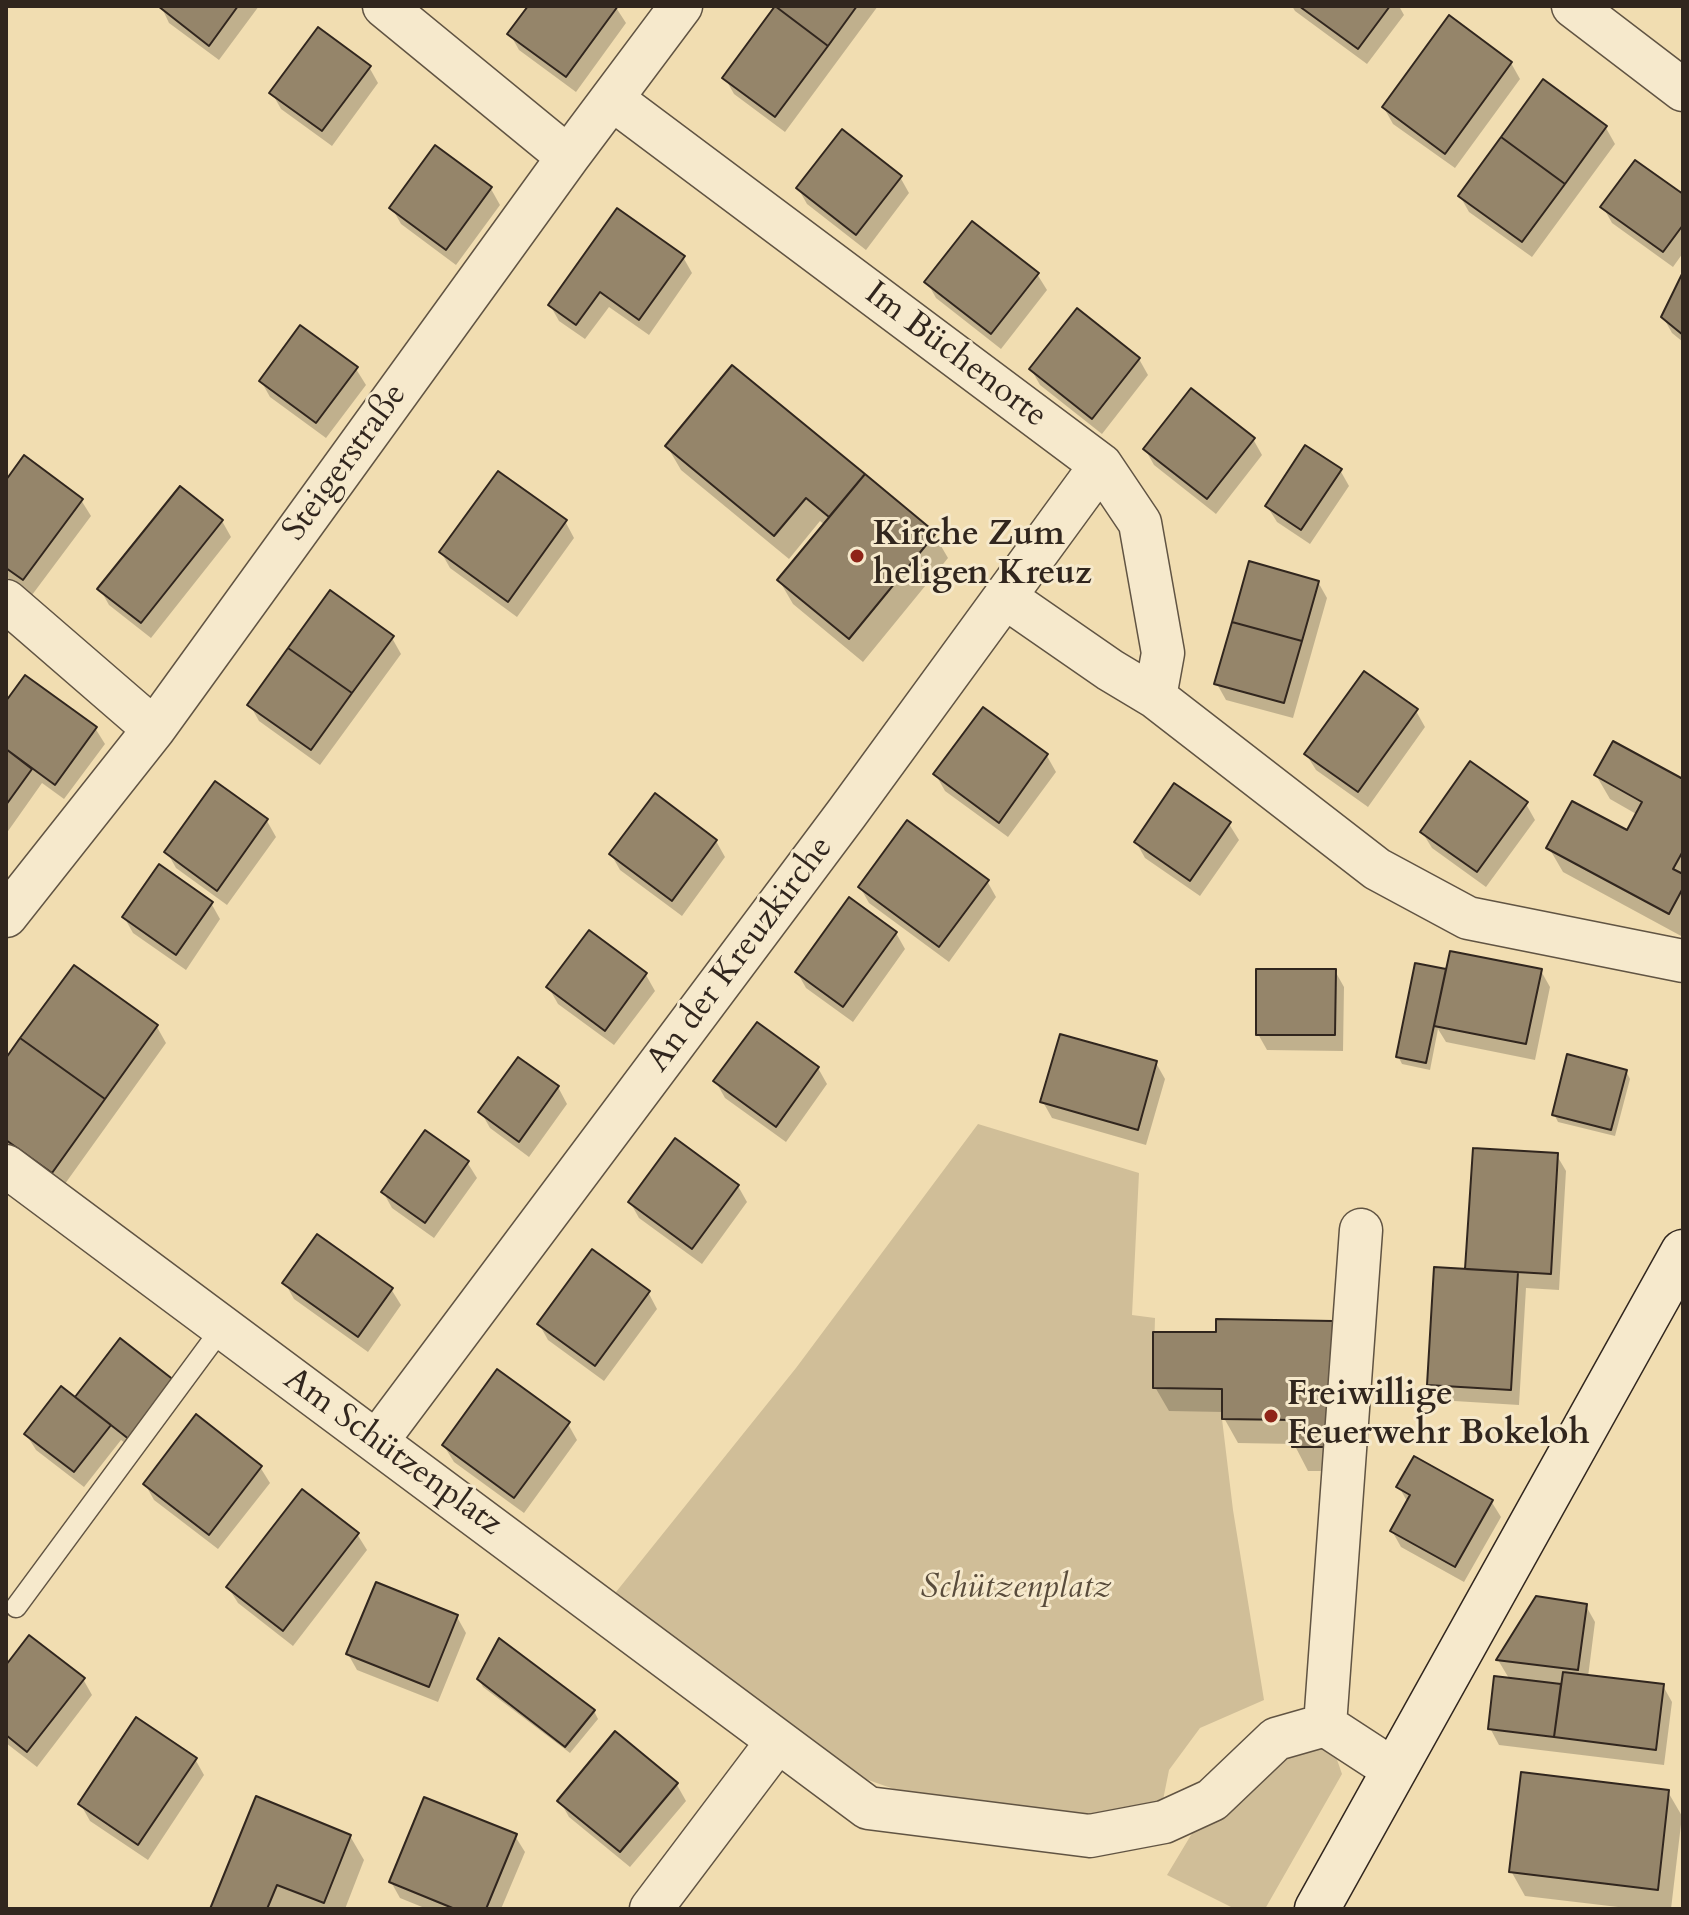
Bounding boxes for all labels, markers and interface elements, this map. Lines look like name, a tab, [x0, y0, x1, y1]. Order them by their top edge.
street label: Im Büchenorte	[856, 274, 1054, 438]
street label: Steigerstraße	[275, 376, 417, 550]
place label: Kirche Zum heligen Kreuz	[873, 516, 1092, 596]
marker: Kirche Zum heligen Kreuz	[848, 547, 866, 565]
street label: An der Kreuzkirche	[639, 829, 843, 1081]
street label: Am Schützenplatz	[275, 1360, 509, 1546]
place label: Freiwillige Feuerwehr Bokeloh	[1287, 1376, 1590, 1456]
marker: Freiwillige Feuerwehr Bokeloh	[1262, 1407, 1280, 1425]
park label: Schützenplatz	[920, 1569, 1112, 1609]

